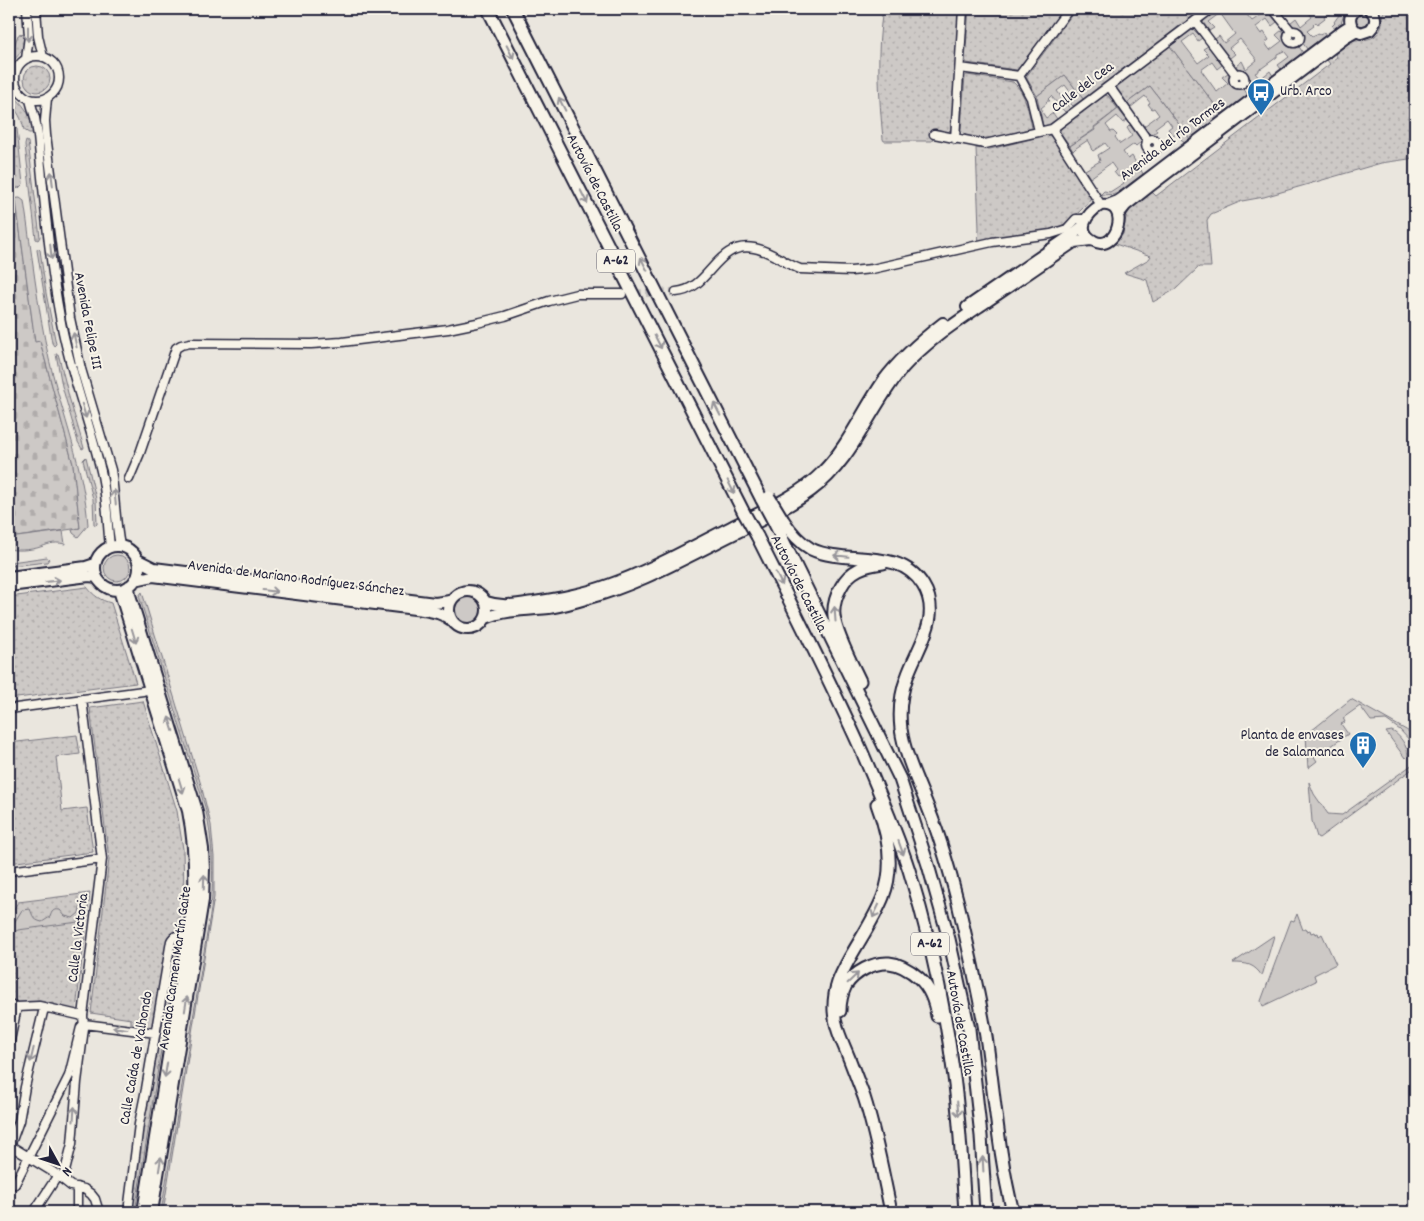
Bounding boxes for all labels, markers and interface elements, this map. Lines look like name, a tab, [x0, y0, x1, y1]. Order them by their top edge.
one-way arrow	[23, 26, 33, 42]
one-way arrow	[506, 44, 515, 59]
street label: Calle del Cea	[1047, 57, 1120, 119]
bus stop icon: Urb. Arco	[1246, 77, 1276, 116]
place label: Urb. Arco	[1280, 81, 1332, 103]
street label: Avenida del río Tormes	[1115, 93, 1231, 187]
one-way arrow	[557, 97, 566, 112]
street label: Autovía de Castilla	[560, 130, 628, 236]
one-way arrow	[47, 172, 57, 188]
one-way arrow	[580, 189, 589, 204]
one-way arrow	[46, 244, 56, 260]
road number: A-62	[597, 250, 635, 272]
one-way arrow	[639, 257, 649, 272]
street label: Avenida Felipe III	[67, 270, 107, 372]
one-way arrow	[69, 332, 79, 348]
one-way arrow	[654, 334, 663, 349]
one-way arrow	[79, 402, 89, 418]
one-way arrow	[712, 402, 721, 417]
one-way arrow	[727, 479, 736, 494]
one-way arrow	[110, 489, 120, 505]
street label: Autovía de Castilla	[764, 531, 832, 637]
one-way arrow	[834, 551, 850, 561]
street label: Avenida de Mariano Rodríguez Sánchez	[187, 555, 406, 603]
one-way arrow	[774, 572, 784, 587]
one-way arrow	[45, 575, 61, 585]
one-way arrow	[262, 586, 278, 596]
one-way arrow	[830, 606, 839, 622]
one-way arrow	[129, 628, 139, 644]
one-way arrow	[165, 716, 175, 732]
place label: Planta de envases de Salamanca	[1241, 725, 1345, 764]
building icon: Planta de envases de Salamanca	[1348, 730, 1378, 769]
one-way arrow	[176, 778, 186, 794]
one-way arrow	[897, 840, 906, 855]
one-way arrow	[199, 874, 208, 890]
street label: Avenida Carmen Martín Gaite	[154, 884, 198, 1051]
street label: Calle la Victoria	[63, 891, 95, 984]
one-way arrow	[871, 903, 881, 918]
road number: A-62	[911, 932, 949, 956]
street label: Autovía de Castilla	[939, 969, 979, 1078]
one-way arrow	[847, 972, 860, 984]
street label: Calle Caída de Valhondo	[114, 989, 160, 1127]
one-way arrow	[182, 996, 192, 1012]
one-way arrow	[113, 1023, 129, 1033]
one-way arrow	[27, 1046, 36, 1062]
one-way arrow	[161, 1062, 171, 1078]
one-way arrow	[953, 1100, 963, 1116]
one-way arrow	[70, 1106, 79, 1122]
north arrow	[32, 1138, 82, 1188]
one-way arrow	[978, 1156, 987, 1172]
one-way arrow	[156, 1157, 166, 1173]
text: N	[56, 1162, 76, 1180]

